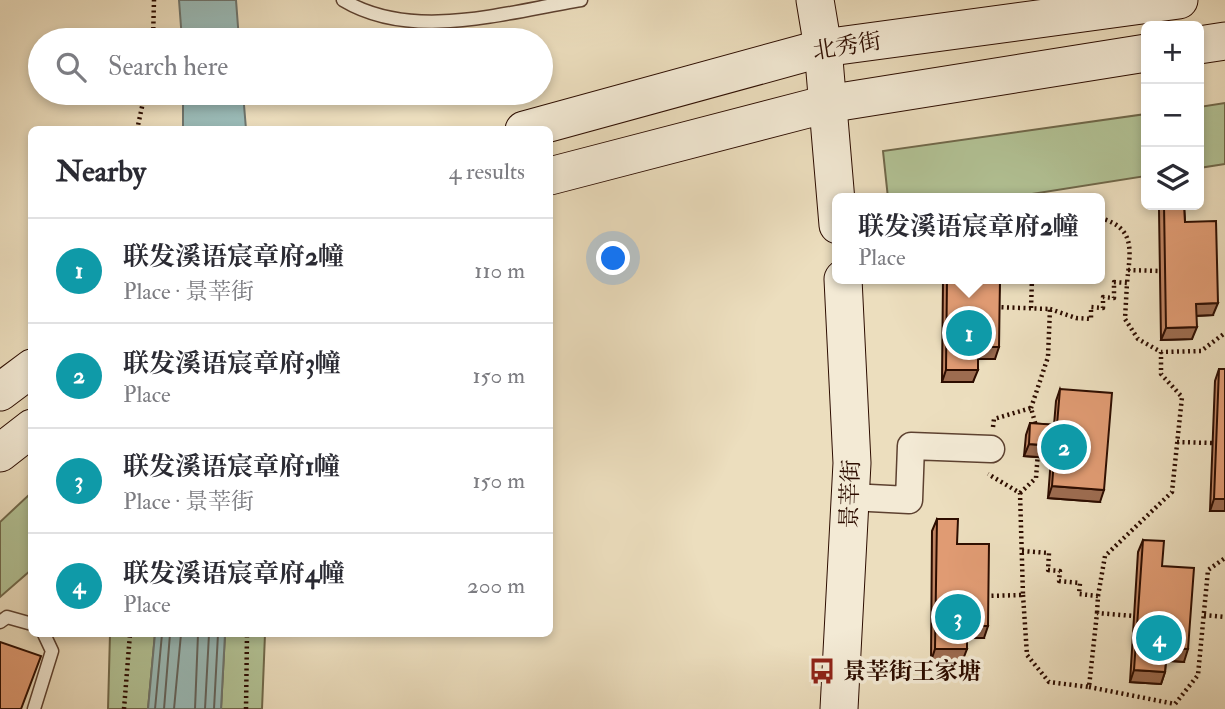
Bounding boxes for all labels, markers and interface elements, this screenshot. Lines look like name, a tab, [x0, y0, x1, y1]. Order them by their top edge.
map controls	[1141, 21, 1204, 210]
button: +	[1141, 21, 1204, 84]
street label: 北秀街	[811, 26, 883, 66]
search box	[28, 28, 553, 105]
icon: search	[52, 48, 90, 86]
text: Search here	[108, 51, 228, 83]
button: −	[1141, 84, 1204, 147]
button: layers	[1141, 147, 1204, 210]
text: Nearby	[56, 153, 146, 190]
text: 4 results	[449, 157, 525, 186]
popup	[832, 193, 1105, 284]
text: 联发溪语宸章府2幢	[858, 211, 1079, 243]
text: 联发溪语宸章府2幢	[123, 241, 344, 273]
your location	[596, 241, 630, 275]
text: Place	[858, 243, 906, 272]
text: 1	[75, 256, 83, 285]
text: 110 m	[474, 256, 525, 285]
text: Place · 景莘街	[123, 277, 254, 306]
pin: 1	[946, 307, 992, 359]
text: 联发溪语宸章府3幢	[123, 348, 341, 380]
text: 2	[73, 361, 85, 390]
text: 150 m	[472, 361, 525, 390]
text: Place	[123, 380, 171, 409]
pin: 2	[1041, 421, 1087, 473]
text: 联发溪语宸章府1幢	[123, 451, 340, 483]
street label: 景莘街	[834, 459, 866, 529]
text: 3	[75, 466, 83, 495]
text: 150 m	[472, 466, 525, 495]
text: Place · 景莘街	[123, 487, 254, 516]
text: 联发溪语宸章府4幢	[123, 558, 345, 590]
text: 4	[73, 571, 85, 600]
text: 200 m	[467, 571, 525, 600]
text: Place	[123, 590, 171, 619]
pin: 3	[935, 591, 981, 643]
pin: 4	[1136, 612, 1182, 664]
bus stop icon: 景莘街王家塘	[807, 656, 837, 686]
place label: 景莘街王家塘	[843, 657, 981, 686]

